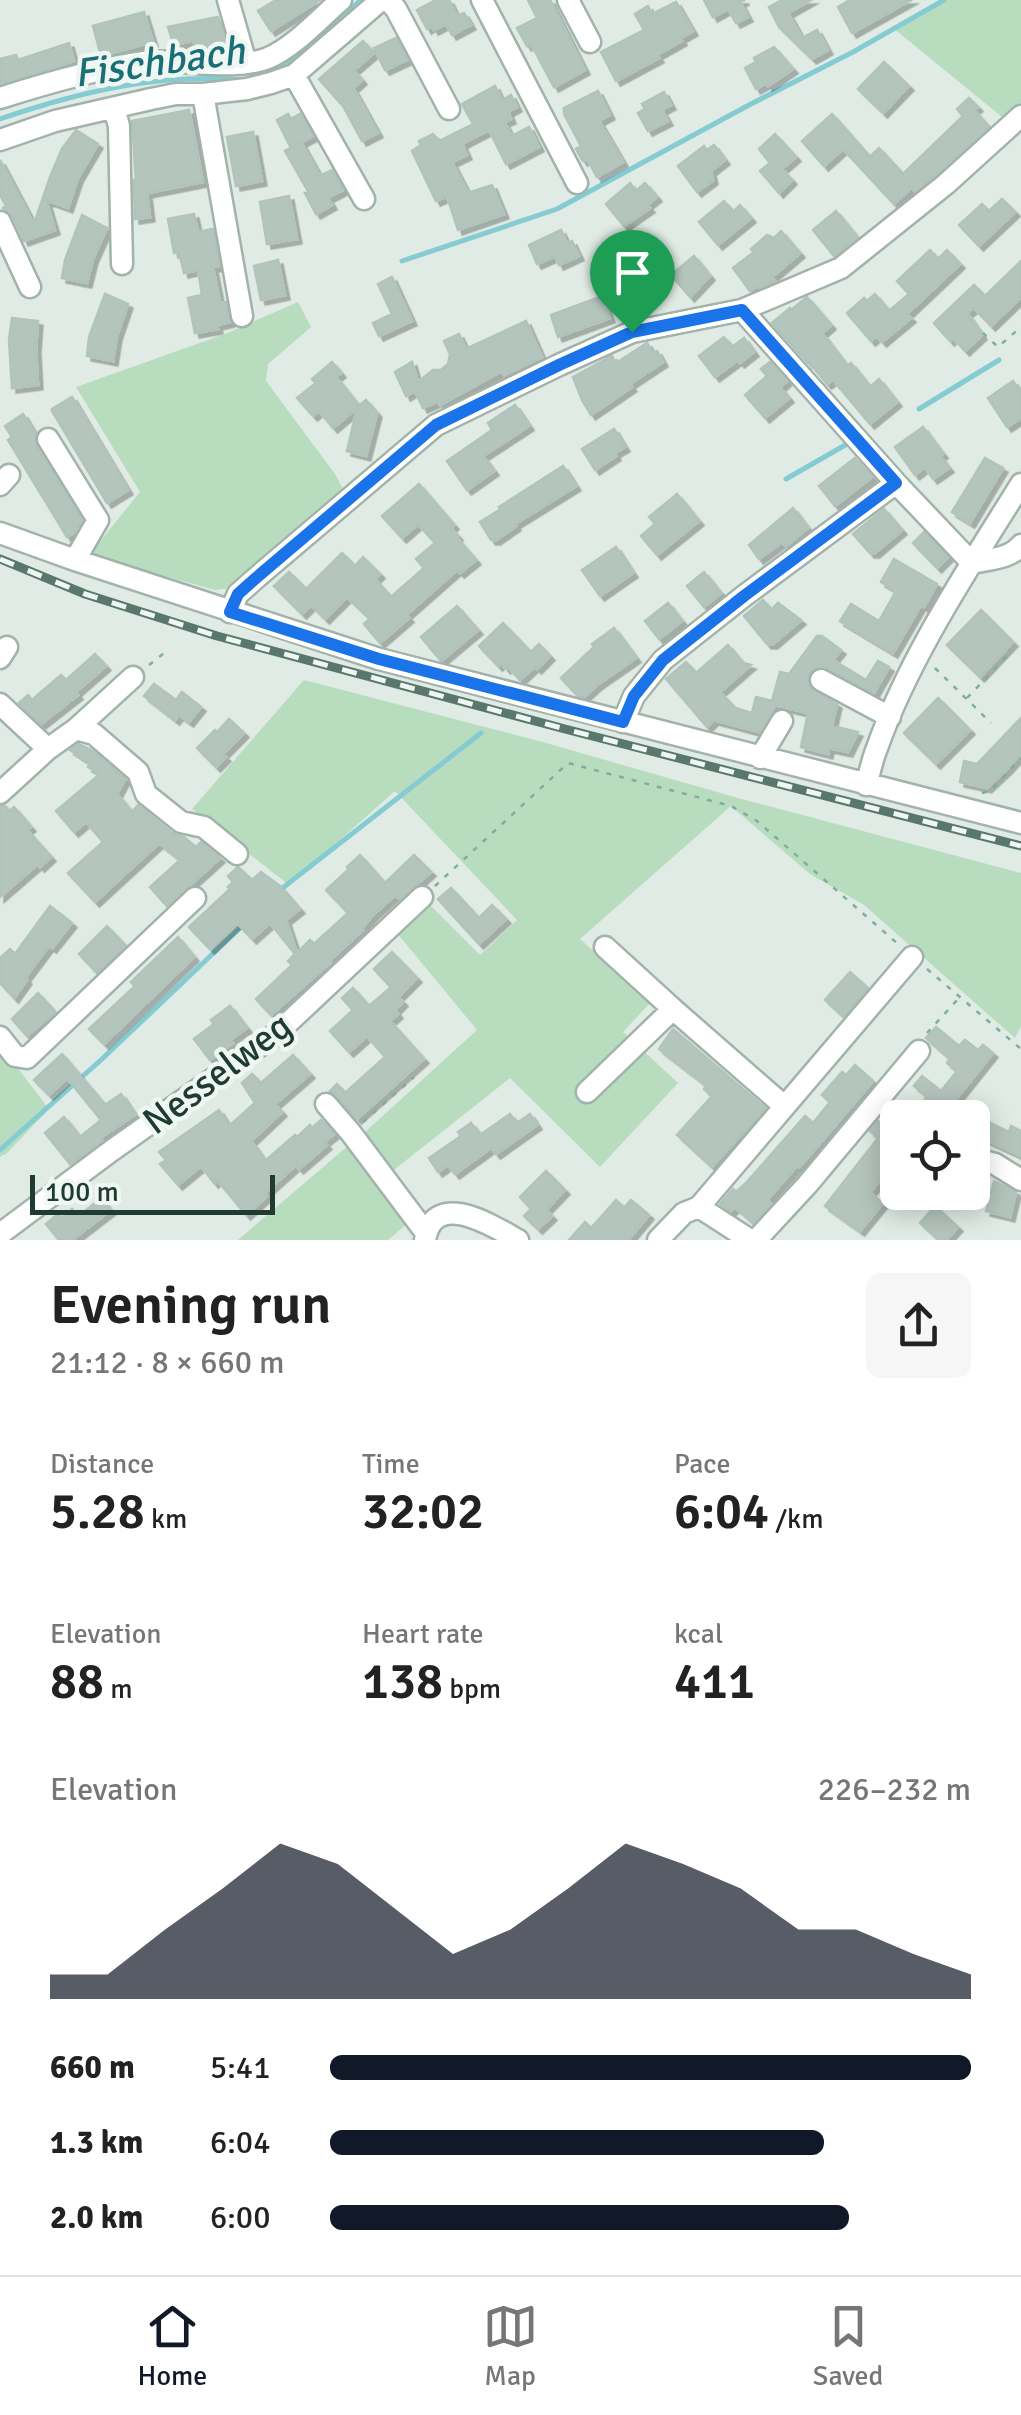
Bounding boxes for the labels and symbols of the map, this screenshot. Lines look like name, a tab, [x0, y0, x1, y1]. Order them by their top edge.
water label: Fischbach	[71, 25, 249, 99]
pin	[590, 230, 675, 333]
street label: Nesselweg	[134, 1002, 301, 1145]
scale bar	[30, 1170, 275, 1214]

